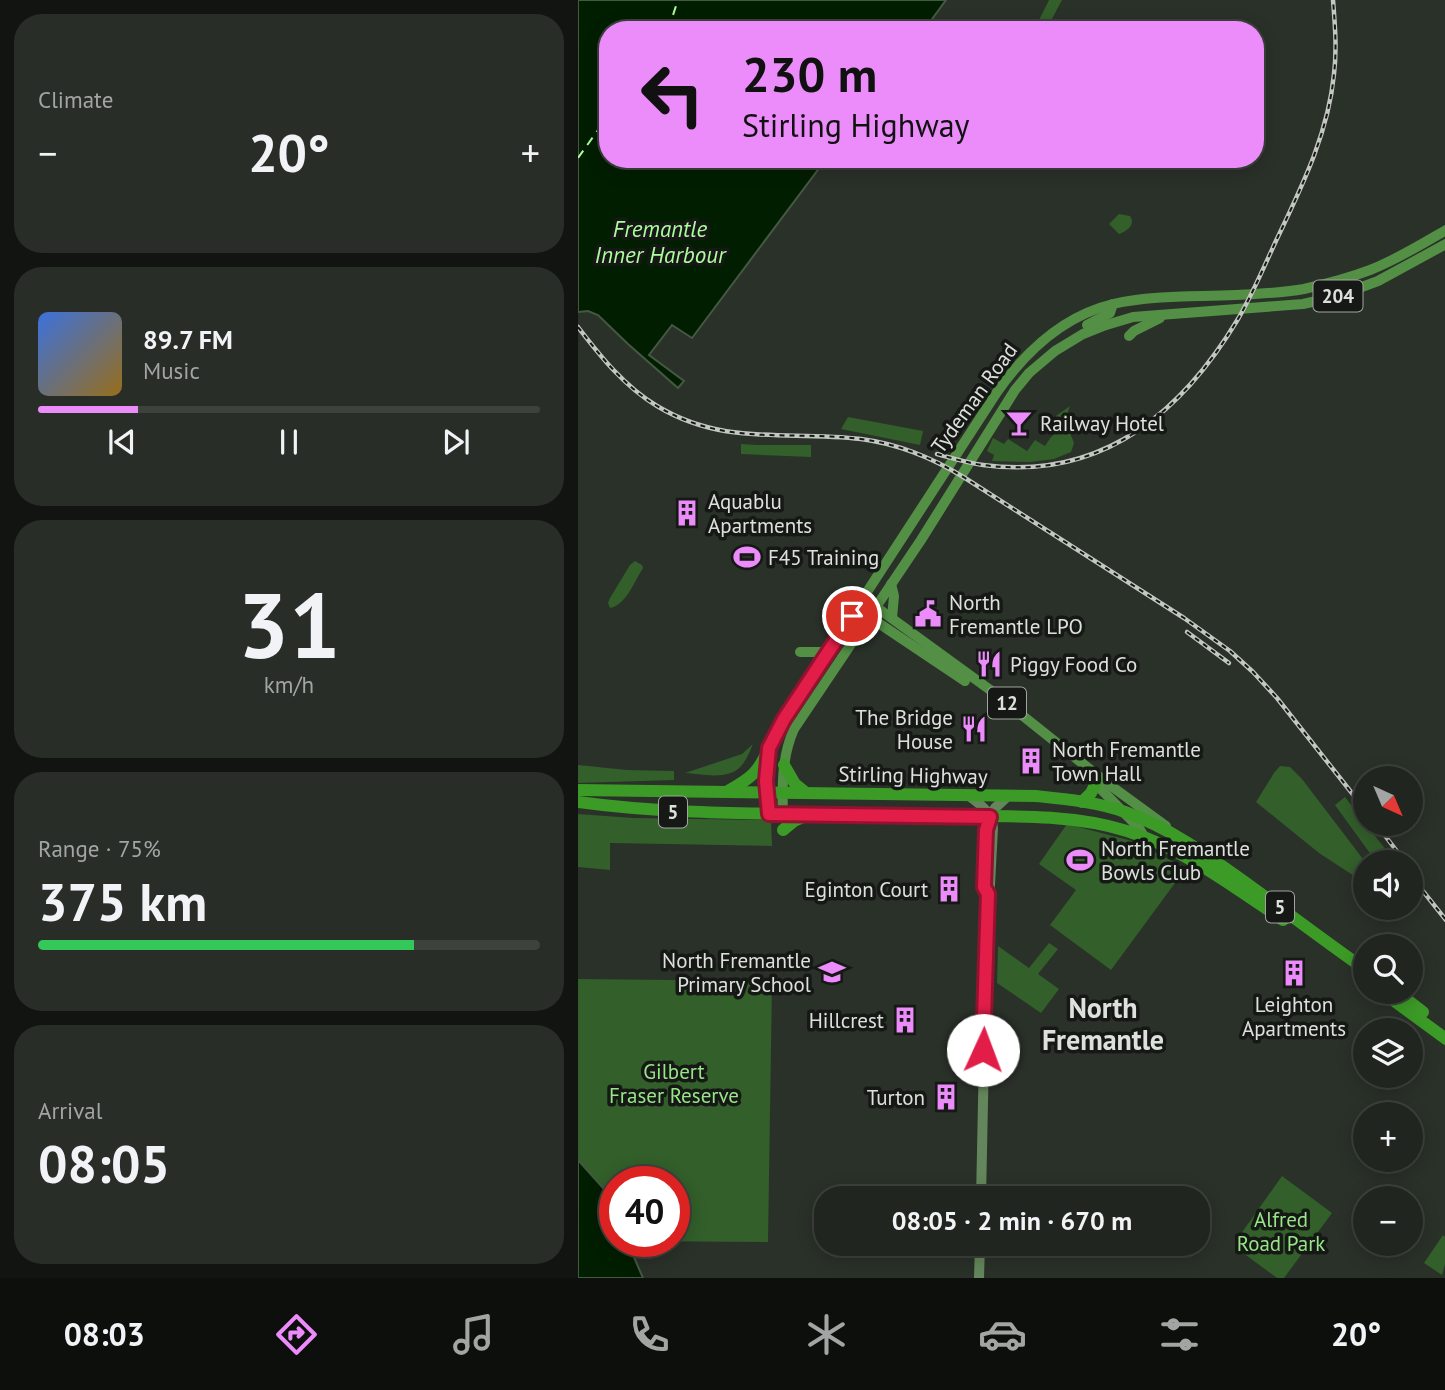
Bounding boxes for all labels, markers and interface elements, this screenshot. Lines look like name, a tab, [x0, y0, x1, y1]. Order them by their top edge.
text: 230 m	[742, 42, 877, 106]
icon: left	[627, 49, 718, 140]
text: Climate	[38, 85, 113, 114]
text: Stirling Highway	[742, 104, 970, 146]
text: 20°	[248, 119, 330, 186]
text: −	[38, 128, 57, 177]
text: +	[521, 128, 540, 177]
water label: Fremantle Inner Harbour	[595, 214, 727, 269]
road number: 204	[1314, 280, 1362, 312]
text: 89.7 FM	[143, 323, 233, 356]
street label: Tydeman Road	[925, 338, 1023, 458]
text: Music	[143, 356, 200, 385]
bar icon: Railway Hotel	[1004, 408, 1034, 438]
place label: Railway Hotel	[1040, 410, 1164, 437]
icon: previous	[103, 423, 141, 461]
icon: pause	[270, 423, 308, 461]
icon: next	[437, 423, 475, 461]
place label: Aquablu Apartments	[708, 488, 812, 539]
building icon: Aquablu Apartments	[672, 498, 702, 528]
sports icon: F45 Training	[732, 542, 762, 572]
place label: F45 Training	[768, 544, 879, 571]
text: 31	[237, 565, 341, 683]
pin	[822, 586, 882, 646]
place label: North Fremantle LPO	[949, 589, 1083, 640]
icon: arrive	[833, 597, 871, 635]
public building icon: North Fremantle LPO	[913, 599, 943, 629]
restaurant icon: Piggy Food Co	[974, 649, 1004, 679]
place label: Piggy Food Co	[1010, 651, 1137, 678]
text: km/h	[264, 670, 314, 699]
road number: 12	[988, 688, 1026, 718]
place label: The Bridge House	[855, 704, 953, 755]
restaurant icon: The Bridge House	[959, 714, 989, 744]
place label: North Fremantle Town Hall	[1052, 736, 1201, 787]
building icon: North Fremantle Town Hall	[1016, 746, 1046, 776]
street label: Stirling Highway	[838, 760, 988, 790]
north arrow	[1353, 766, 1423, 836]
map controls	[1353, 766, 1423, 1256]
road number: 5	[659, 796, 687, 828]
text: Range · 75%	[38, 834, 161, 863]
place label: North Fremantle Bowls Club	[1101, 835, 1250, 886]
sports icon: North Fremantle Bowls Club	[1065, 845, 1095, 875]
button: sound	[1353, 850, 1423, 920]
text: 375 km	[38, 868, 207, 935]
building icon: Eginton Court	[934, 874, 964, 904]
place label: Eginton Court	[804, 876, 928, 903]
road number: 5	[1266, 892, 1294, 923]
button: search	[1353, 934, 1423, 1004]
place label: North Fremantle Primary School	[662, 947, 811, 998]
school or university icon: North Fremantle Primary School	[817, 957, 847, 987]
building icon: Leighton Apartments	[1279, 958, 1309, 988]
district label: North Fremantle	[1042, 989, 1164, 1058]
place label: Leighton Apartments	[1242, 991, 1346, 1042]
building icon: Hillcrest	[890, 1005, 920, 1035]
place label: Hillcrest	[809, 1007, 884, 1034]
position arrow	[946, 1013, 1020, 1087]
button: layers	[1353, 1018, 1423, 1088]
park label: Gilbert Fraser Reserve	[609, 1058, 739, 1109]
building icon: Turton	[931, 1082, 961, 1112]
place label: Turton	[867, 1084, 925, 1111]
text: Arrival	[38, 1096, 102, 1125]
button: +	[1353, 1102, 1423, 1172]
text: 08:05	[38, 1130, 170, 1197]
speed limit sign: 40	[599, 1166, 690, 1257]
button: −	[1353, 1186, 1423, 1256]
text: 08:05 · 2 min · 670 m	[892, 1204, 1132, 1237]
park label: Alfred Road Park	[1237, 1206, 1325, 1257]
icon: directions	[272, 1310, 321, 1359]
icon: music	[449, 1310, 498, 1359]
icon: phone	[625, 1310, 674, 1359]
icon: climate	[802, 1310, 851, 1359]
icon: car	[978, 1310, 1027, 1359]
icon: filters	[1155, 1310, 1204, 1359]
text: 08:03	[64, 1313, 145, 1355]
text: 20°	[1331, 1313, 1381, 1355]

